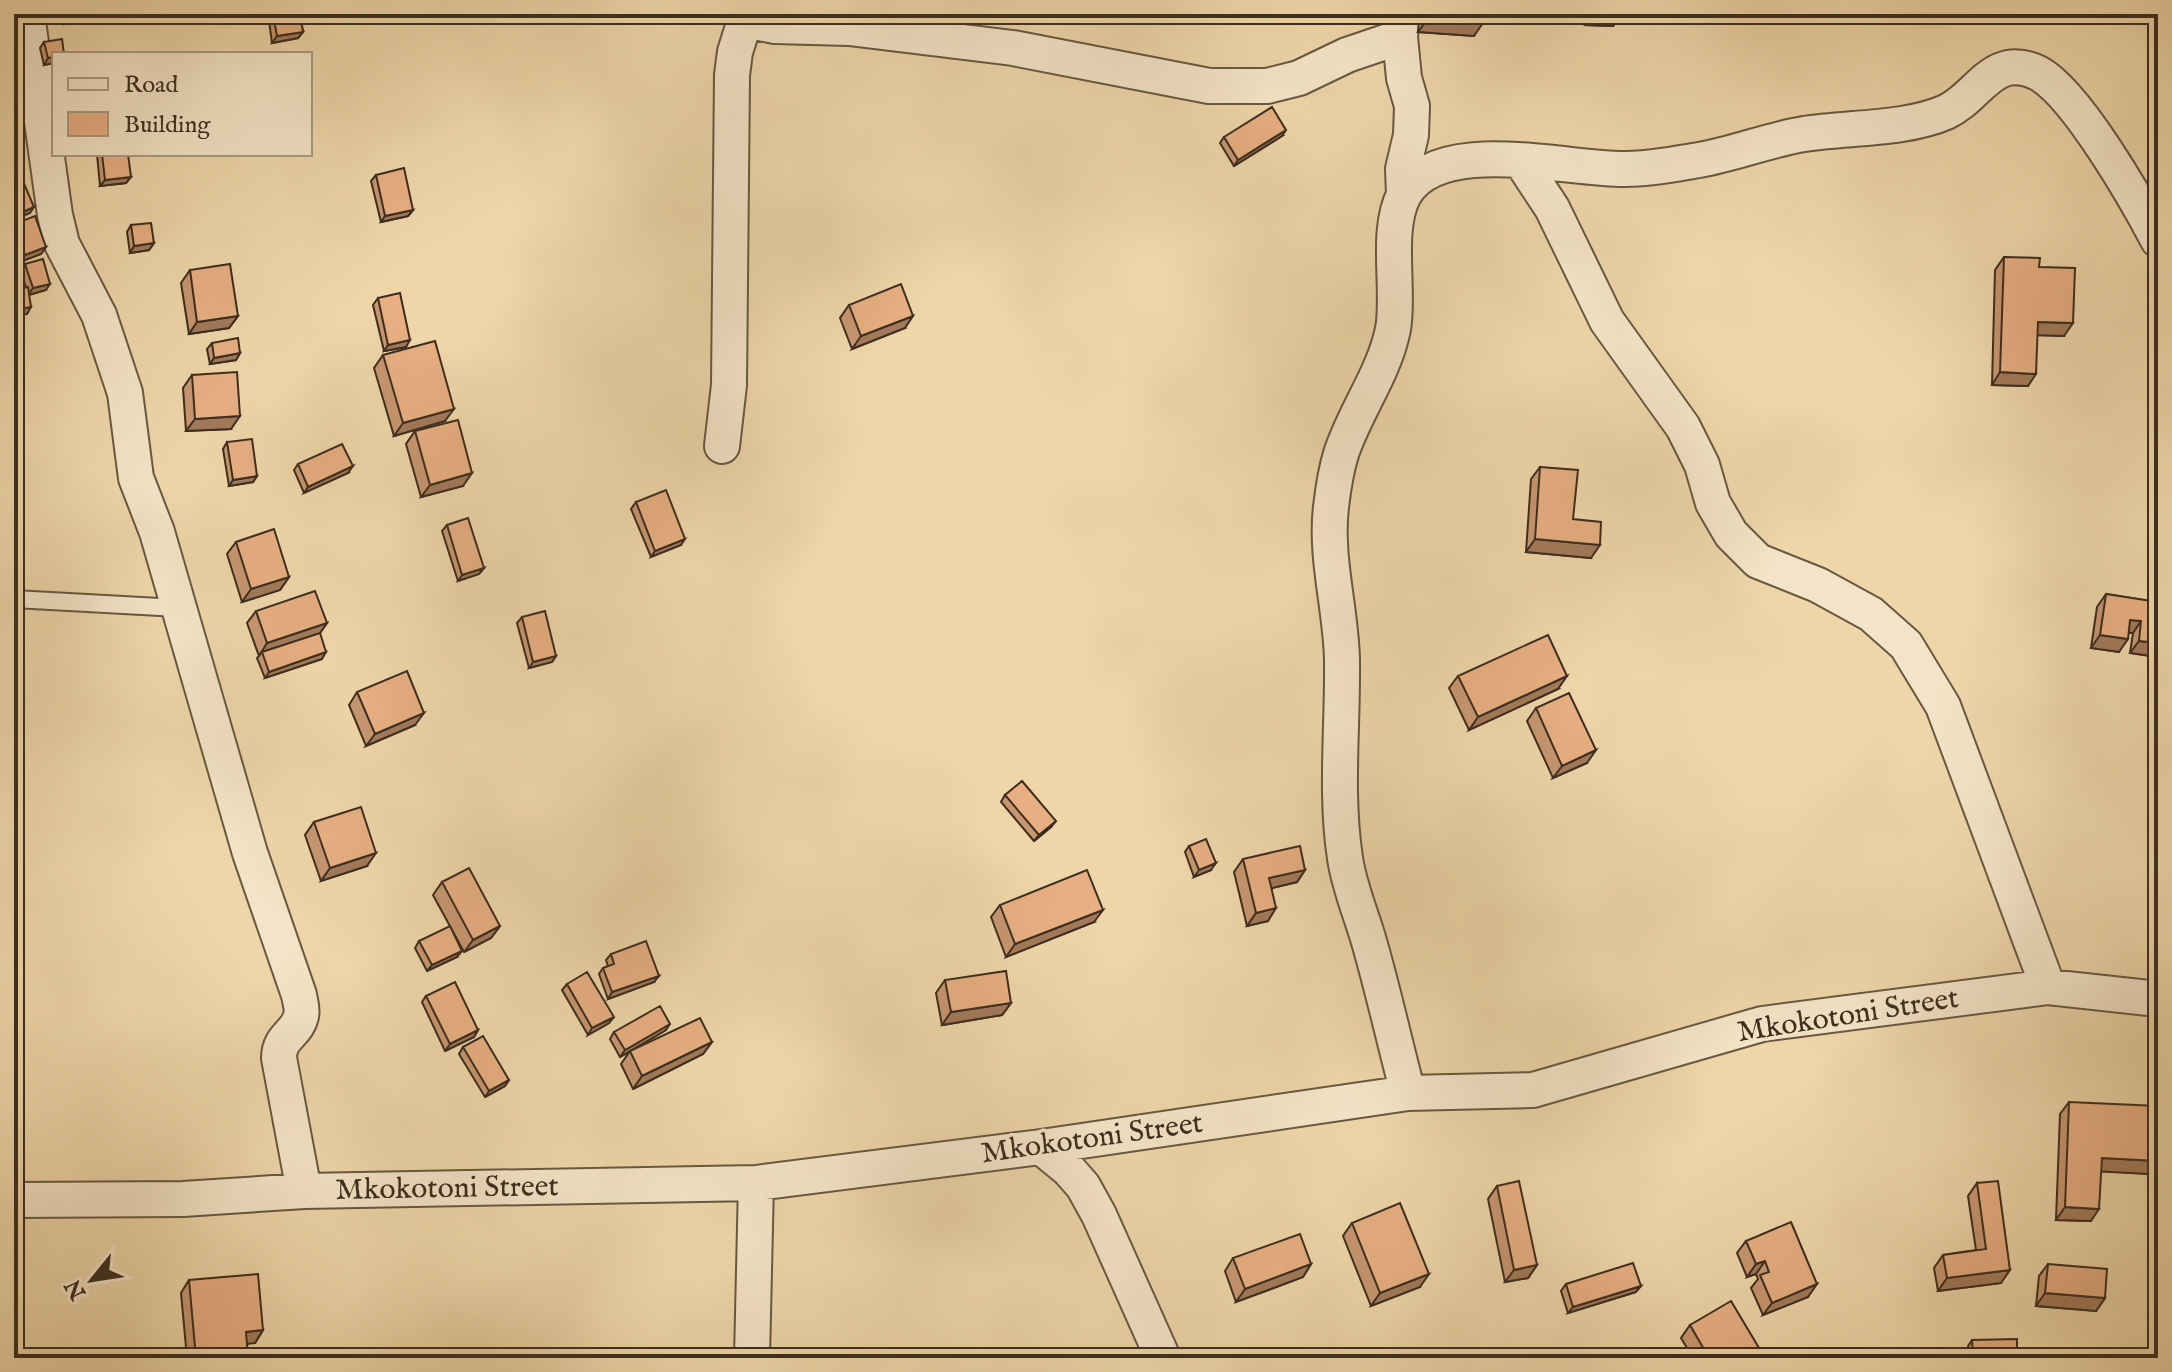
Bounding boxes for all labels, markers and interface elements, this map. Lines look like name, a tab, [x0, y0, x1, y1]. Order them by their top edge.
legend	[52, 52, 312, 156]
text: Road	[124, 70, 178, 101]
text: Building	[124, 110, 211, 141]
street label: Mkokotoni Street	[1735, 980, 1961, 1052]
street label: Mkokotoni Street	[979, 1105, 1205, 1173]
street label: Mkokotoni Street	[335, 1168, 559, 1210]
north arrow	[52, 1240, 132, 1320]
text: N	[60, 1274, 94, 1305]

